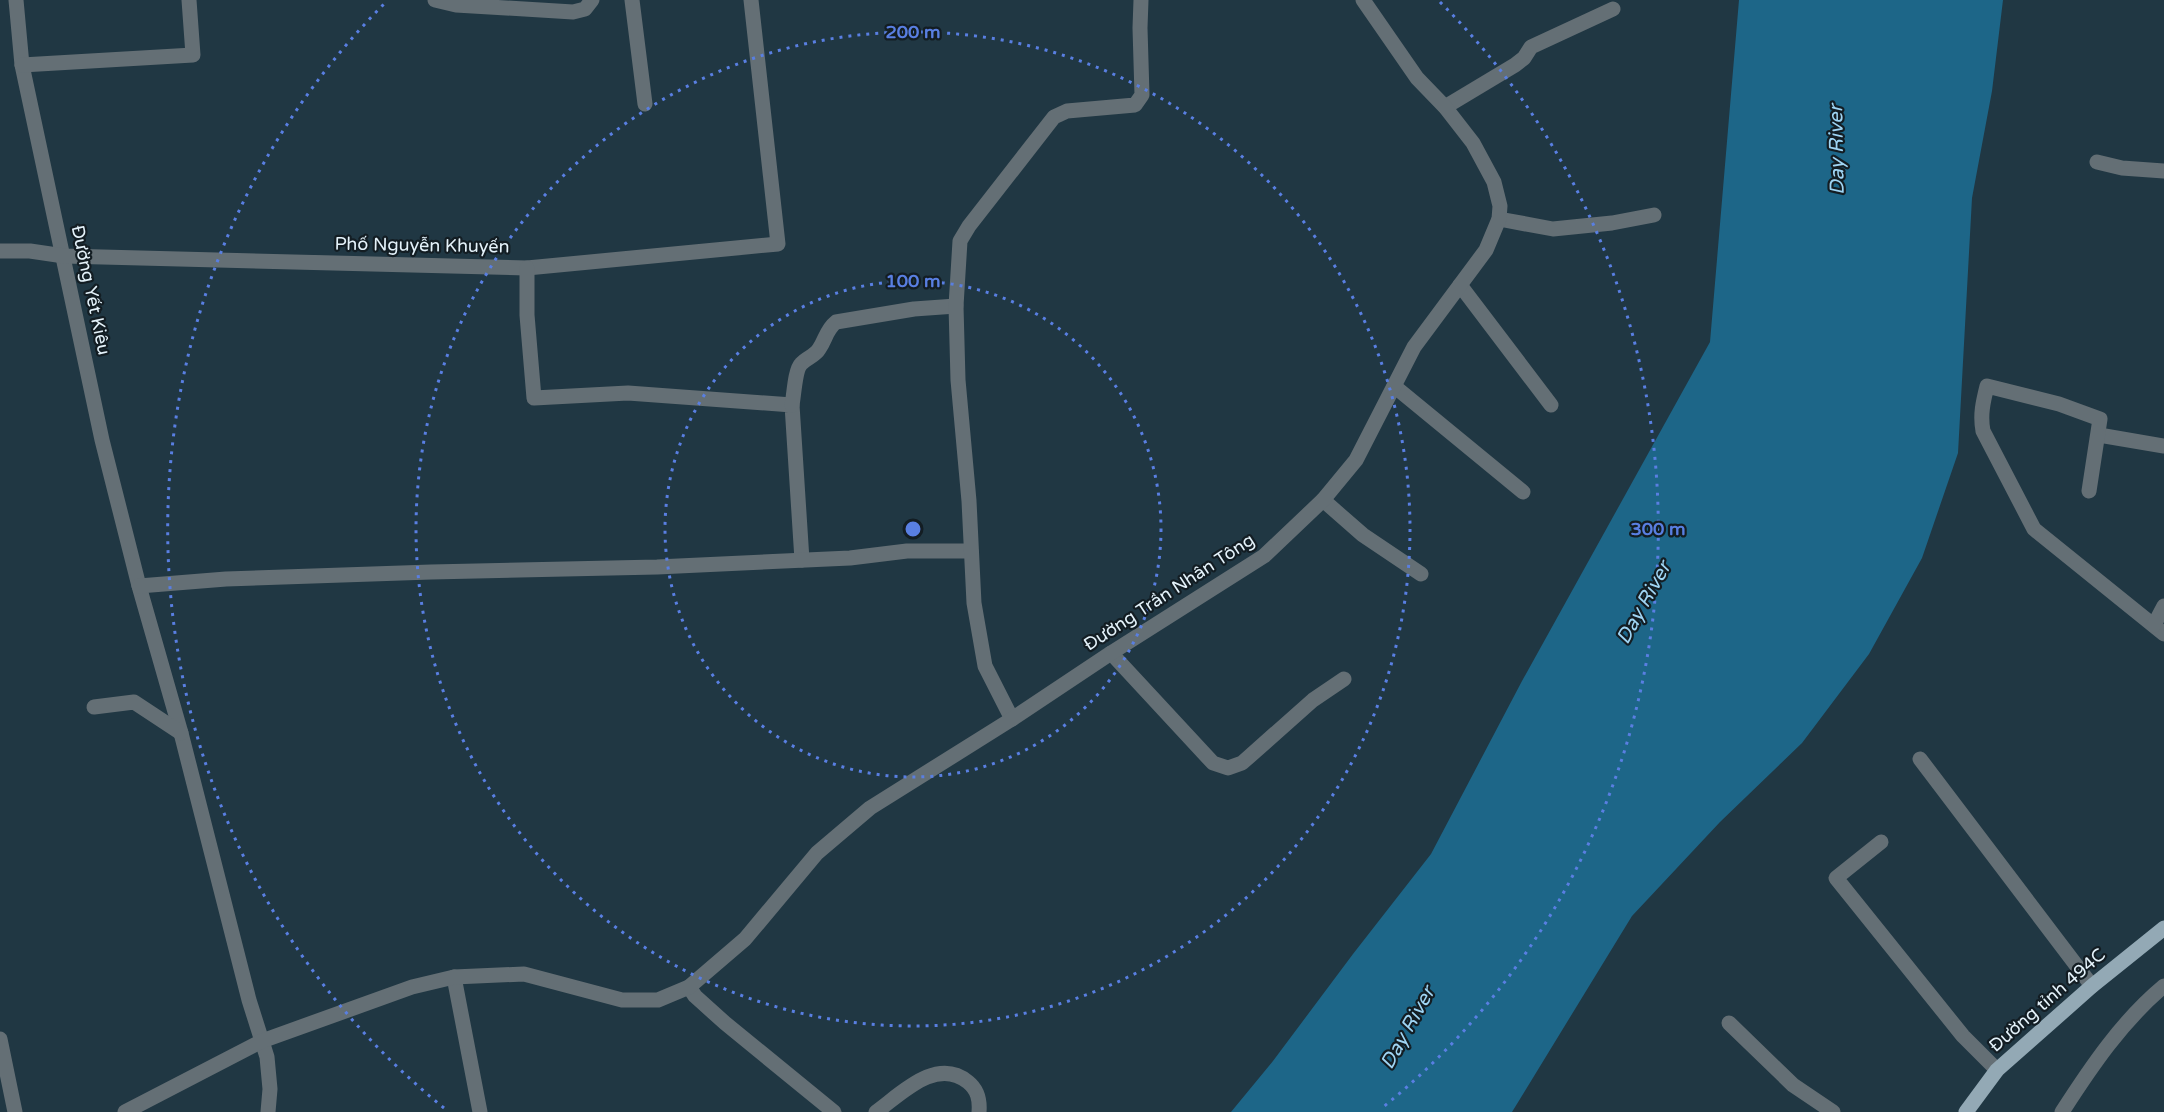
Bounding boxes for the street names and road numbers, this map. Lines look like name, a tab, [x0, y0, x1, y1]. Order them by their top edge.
street label: Đường Yết Kiêu	[67, 223, 115, 357]
street label: Phố Nguyễn Khuyến	[334, 232, 510, 258]
street label: Đường Trần Nhân Tông	[1079, 529, 1259, 655]
street label: Đường tỉnh 494C	[1984, 943, 2110, 1057]

